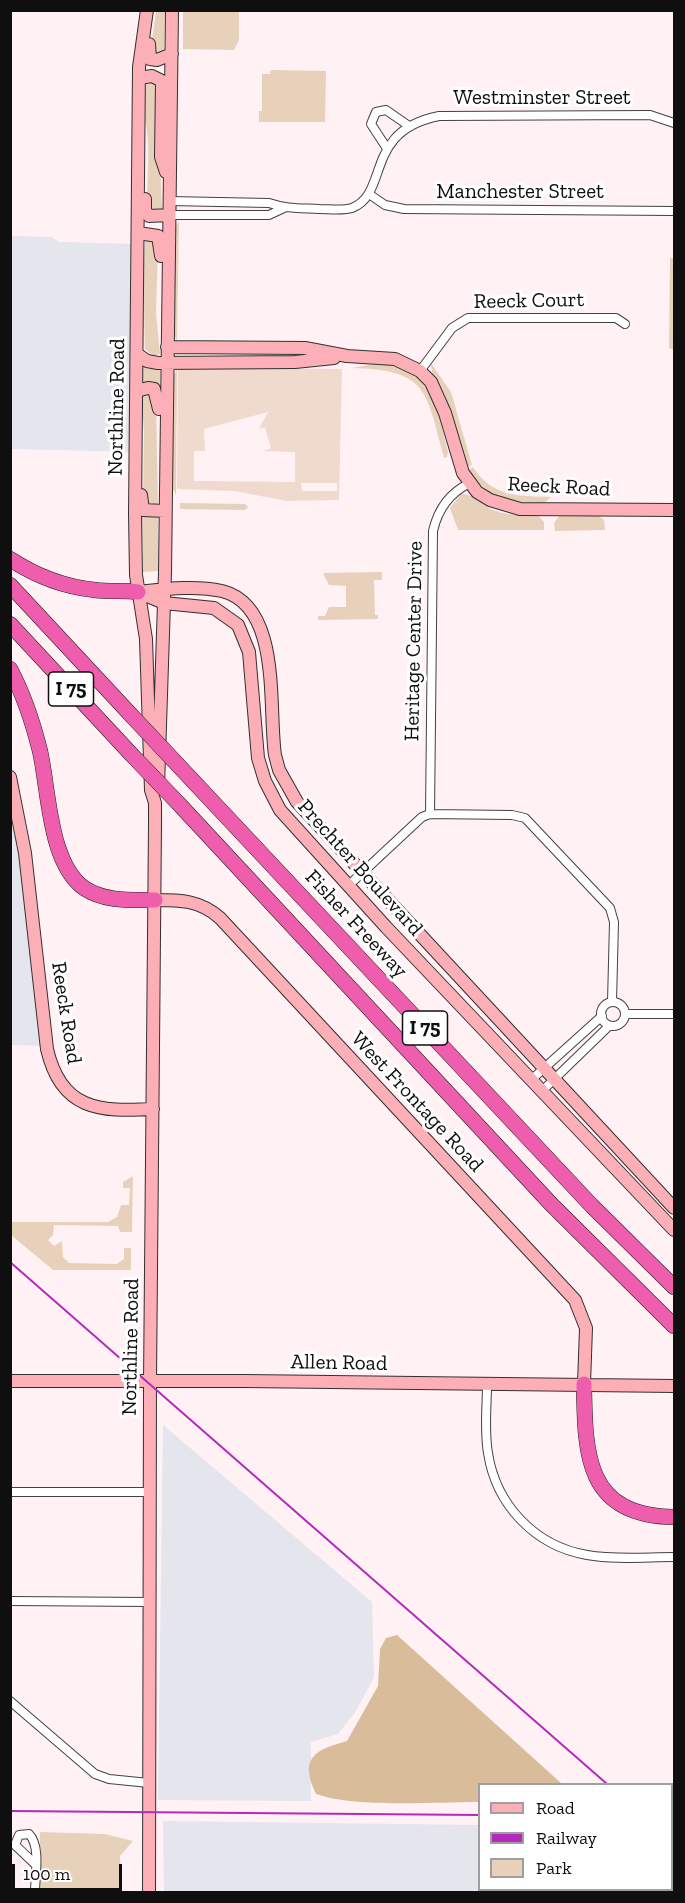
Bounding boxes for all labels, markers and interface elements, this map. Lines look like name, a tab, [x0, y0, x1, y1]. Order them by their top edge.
street label: Westminster Street	[453, 85, 631, 111]
street label: Manchester Street	[436, 179, 604, 205]
street label: Reeck Court	[474, 287, 584, 315]
street label: Northline Road	[103, 338, 131, 476]
street label: Reeck Road	[507, 472, 611, 502]
street label: Heritage Center Drive	[400, 541, 428, 741]
road number: I 75	[48, 672, 94, 706]
street label: Prechter Boulevard	[292, 795, 428, 941]
street label: Fisher Freeway	[300, 865, 412, 983]
street label: Reeck Road	[46, 960, 86, 1066]
road number: I 75	[402, 1011, 448, 1045]
street label: West Frontage Road	[345, 1027, 489, 1177]
street label: Northline Road	[117, 1278, 145, 1416]
street label: Allen Road	[290, 1350, 388, 1376]
legend	[478, 1783, 673, 1891]
text: Road	[536, 1797, 575, 1819]
text: Railway	[536, 1827, 597, 1849]
scale bar	[15, 1852, 124, 1890]
text: Park	[536, 1857, 572, 1879]
text: 100 m	[23, 1863, 70, 1885]

